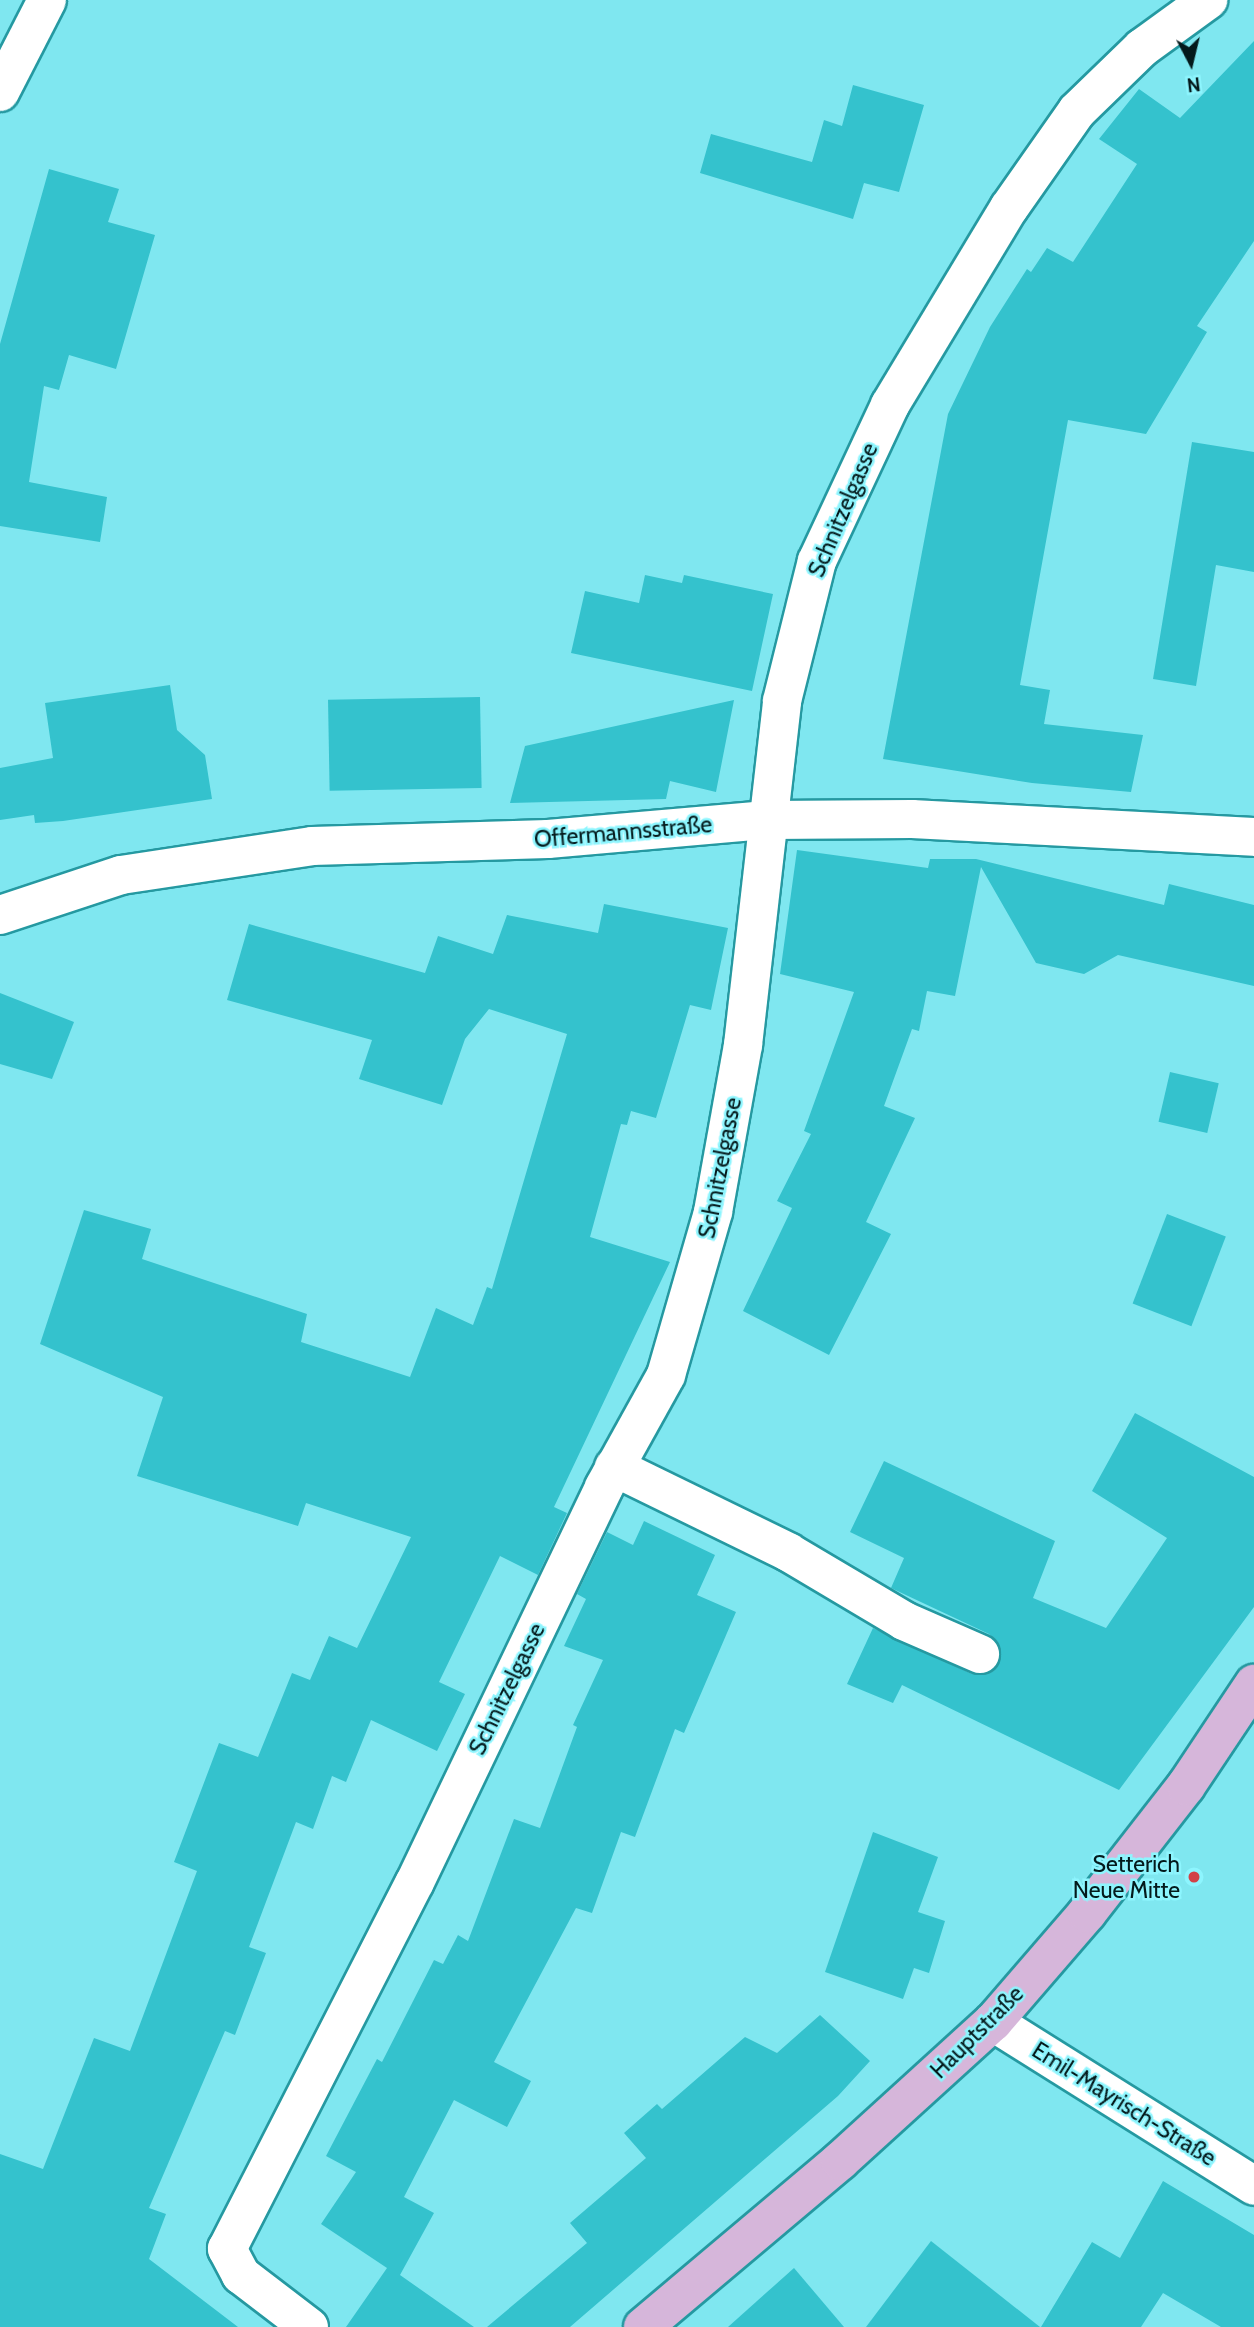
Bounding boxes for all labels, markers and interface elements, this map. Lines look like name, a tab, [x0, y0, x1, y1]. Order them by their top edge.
north arrow	[1156, 28, 1226, 98]
text: N	[1186, 72, 1202, 97]
street label: Schnitzelgasse	[802, 439, 884, 581]
street label: Offermannsstraße	[533, 810, 713, 854]
street label: Schnitzelgasse	[693, 1095, 747, 1241]
street label: Schnitzelgasse	[463, 1619, 551, 1759]
place label: Setterich Neue Mitte	[1073, 1850, 1180, 1904]
marker: Setterich Neue Mitte	[1186, 1869, 1202, 1885]
street label: Hauptstraße	[925, 1980, 1029, 2084]
street label: Emil-Mayrisch-Straße	[1027, 2036, 1221, 2172]

